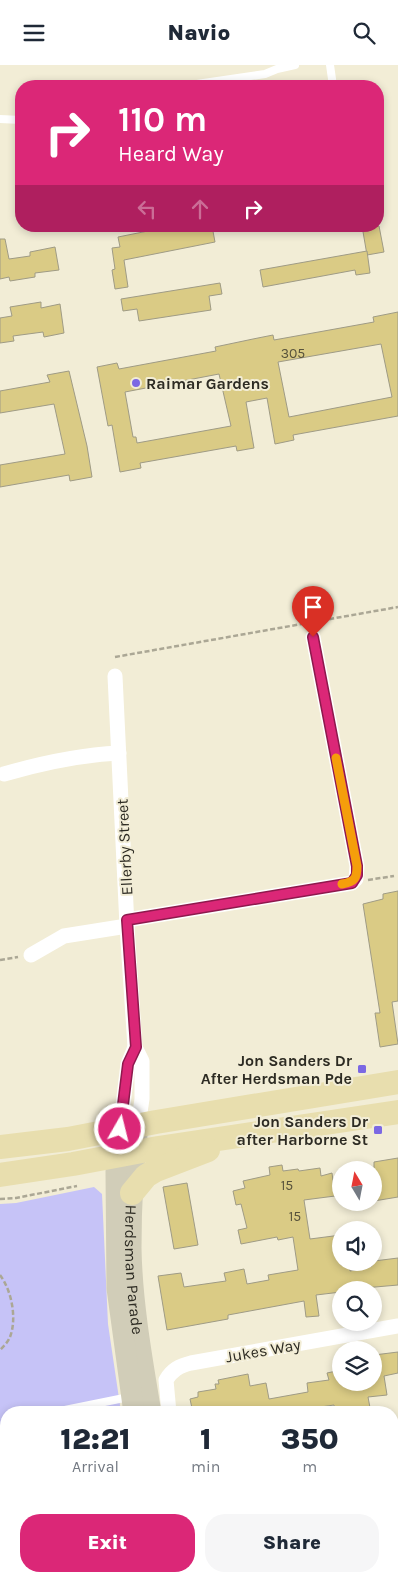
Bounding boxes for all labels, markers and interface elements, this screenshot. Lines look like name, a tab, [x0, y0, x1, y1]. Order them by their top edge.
icon: menu	[20, 19, 48, 47]
icon: search	[350, 19, 378, 47]
text: Navio	[168, 20, 230, 46]
text: 110 m	[118, 99, 207, 140]
icon: right	[35, 100, 100, 165]
text: Heard Way	[118, 141, 224, 167]
icon: left	[133, 195, 161, 223]
icon: ahead	[186, 195, 214, 223]
icon: right	[239, 195, 267, 223]
house number: 305	[281, 345, 305, 362]
place label: Raimar Gardens	[146, 374, 269, 393]
marker: Raimar Gardens	[130, 377, 142, 389]
pin	[292, 586, 334, 637]
icon: arrive	[299, 593, 327, 621]
street label: Ellerby Street	[112, 798, 137, 896]
place label: Jon Sanders Dr After Herdsman Pde	[201, 1051, 353, 1088]
marker: Jon Sanders Dr After Herdsman Pde	[356, 1063, 368, 1075]
position arrow	[93, 1102, 145, 1154]
place label: Jon Sanders Dr after Harborne St	[237, 1112, 369, 1149]
marker: Jon Sanders Dr after Harborne St	[372, 1124, 384, 1136]
north arrow	[332, 1161, 382, 1211]
map controls	[332, 1161, 382, 1391]
house number: 15	[281, 1177, 293, 1194]
street label: Herdsman Parade	[121, 1204, 147, 1336]
house number: 15	[289, 1208, 301, 1225]
button: sound	[332, 1221, 382, 1271]
button: search	[332, 1281, 382, 1331]
street label: Jukes Way	[224, 1334, 303, 1366]
button: layers	[332, 1341, 382, 1391]
text: 12:21	[60, 1421, 131, 1457]
text: 1	[200, 1421, 211, 1457]
text: 350	[281, 1421, 339, 1457]
text: Arrival	[72, 1457, 119, 1476]
text: min	[191, 1457, 220, 1476]
text: m	[302, 1457, 317, 1476]
button: Exit	[20, 1514, 195, 1572]
button: Share	[205, 1514, 379, 1572]

